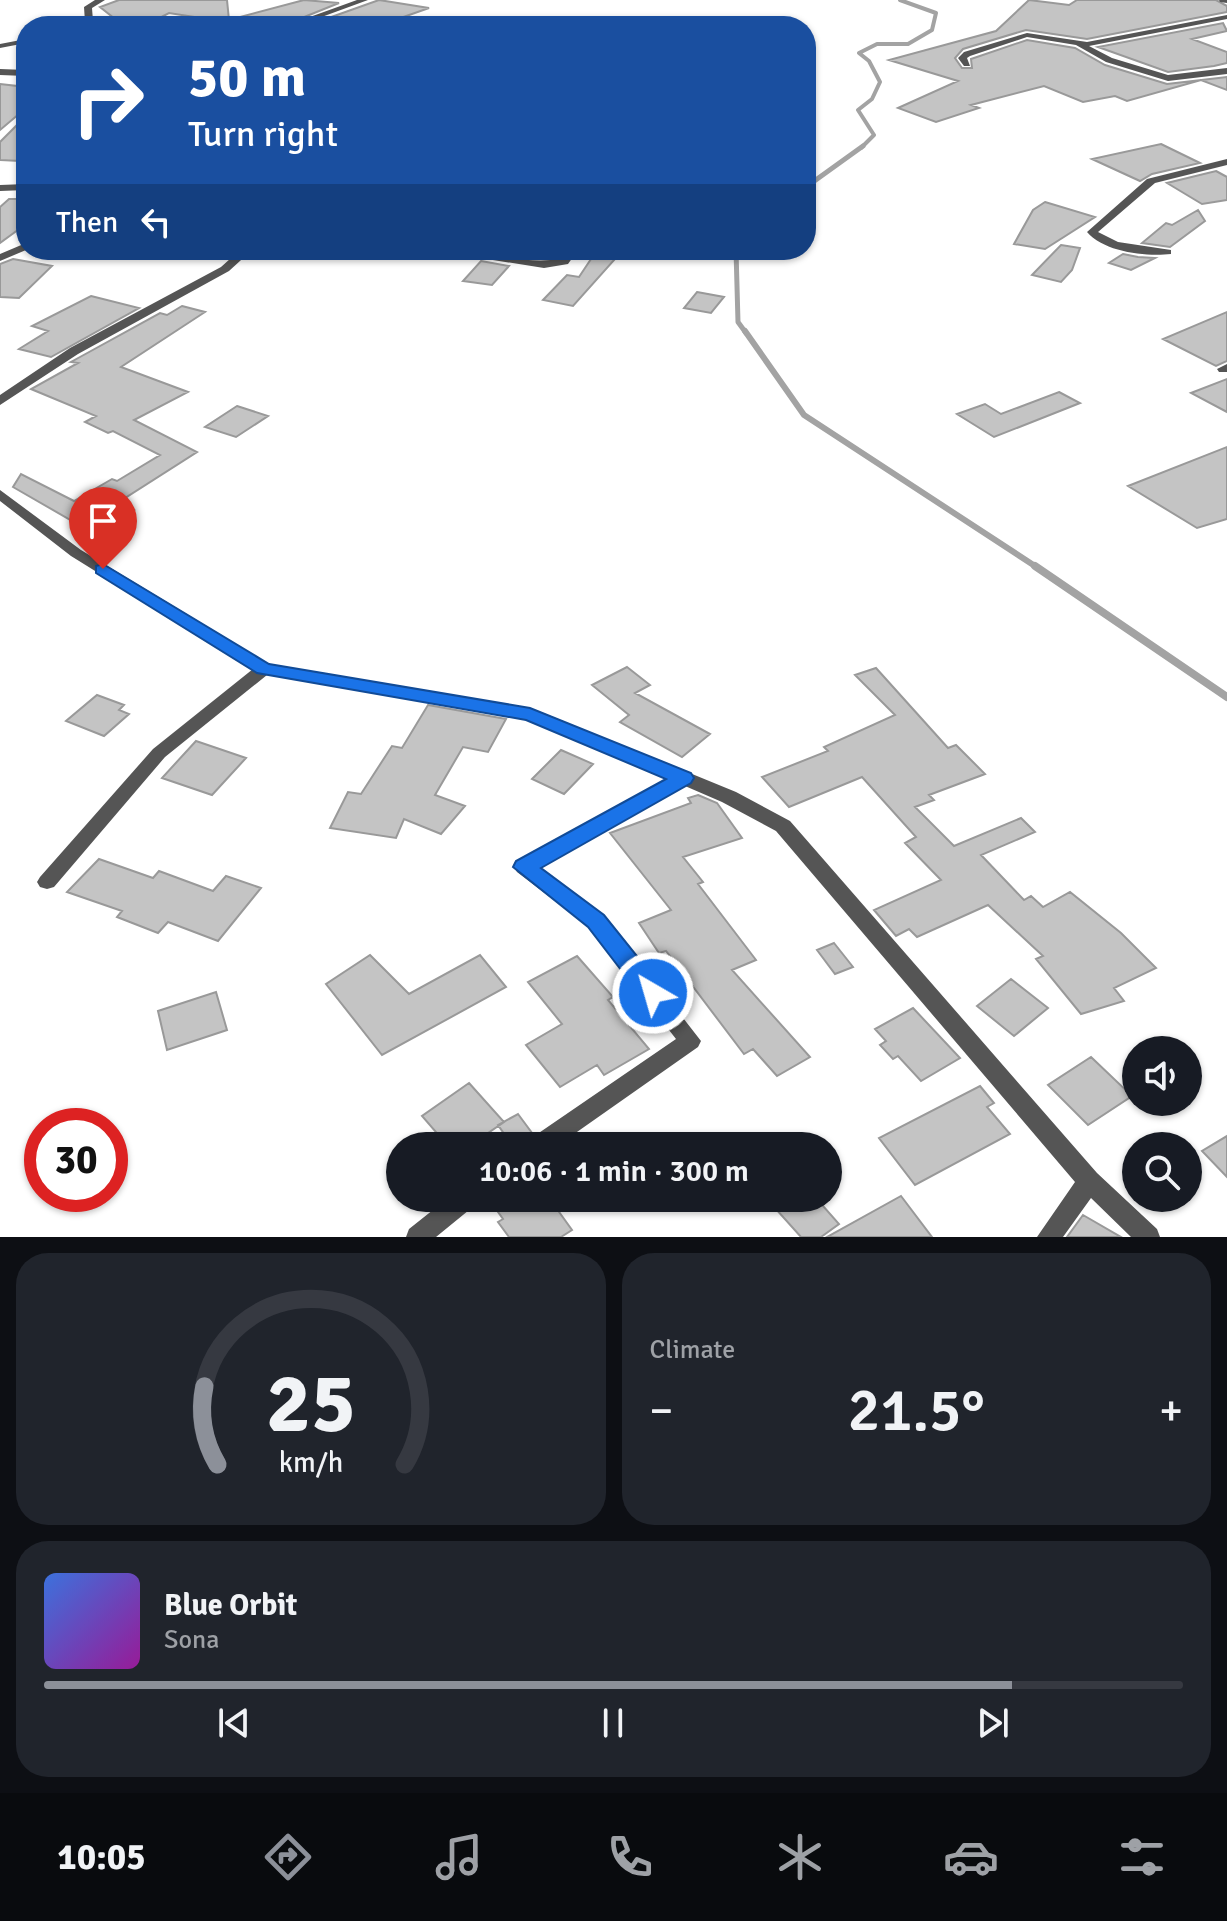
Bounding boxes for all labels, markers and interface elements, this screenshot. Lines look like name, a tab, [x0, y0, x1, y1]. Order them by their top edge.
text: 50 m	[188, 43, 306, 112]
icon: right	[56, 48, 160, 152]
text: Turn right	[188, 112, 338, 157]
icon: left	[134, 200, 178, 244]
text: Then	[56, 204, 118, 241]
pin	[69, 487, 137, 569]
icon: arrive	[81, 499, 125, 543]
position arrow	[611, 951, 695, 1035]
map controls	[1122, 1036, 1202, 1212]
button: sound	[1122, 1036, 1202, 1116]
speed limit sign: 30	[24, 1108, 128, 1212]
button: search	[1122, 1132, 1202, 1212]
text: 10:06 · 1 min · 300 m	[479, 1153, 749, 1190]
text: Climate	[650, 1334, 735, 1366]
text: 25	[266, 1353, 356, 1455]
text: 21.5°	[848, 1374, 985, 1448]
text: −	[650, 1384, 673, 1438]
text: +	[1159, 1384, 1183, 1438]
text: km/h	[278, 1445, 343, 1480]
text: Blue Orbit	[164, 1587, 297, 1624]
text: Sona	[164, 1624, 219, 1656]
icon: previous	[212, 1701, 256, 1745]
icon: pause	[591, 1701, 635, 1745]
icon: next	[971, 1701, 1015, 1745]
icon: directions	[260, 1829, 316, 1885]
icon: music	[431, 1829, 487, 1885]
icon: phone	[602, 1829, 658, 1885]
icon: climate	[772, 1829, 828, 1885]
icon: car	[943, 1829, 999, 1885]
icon: filters	[1114, 1829, 1170, 1885]
text: 10:05	[57, 1835, 146, 1880]

